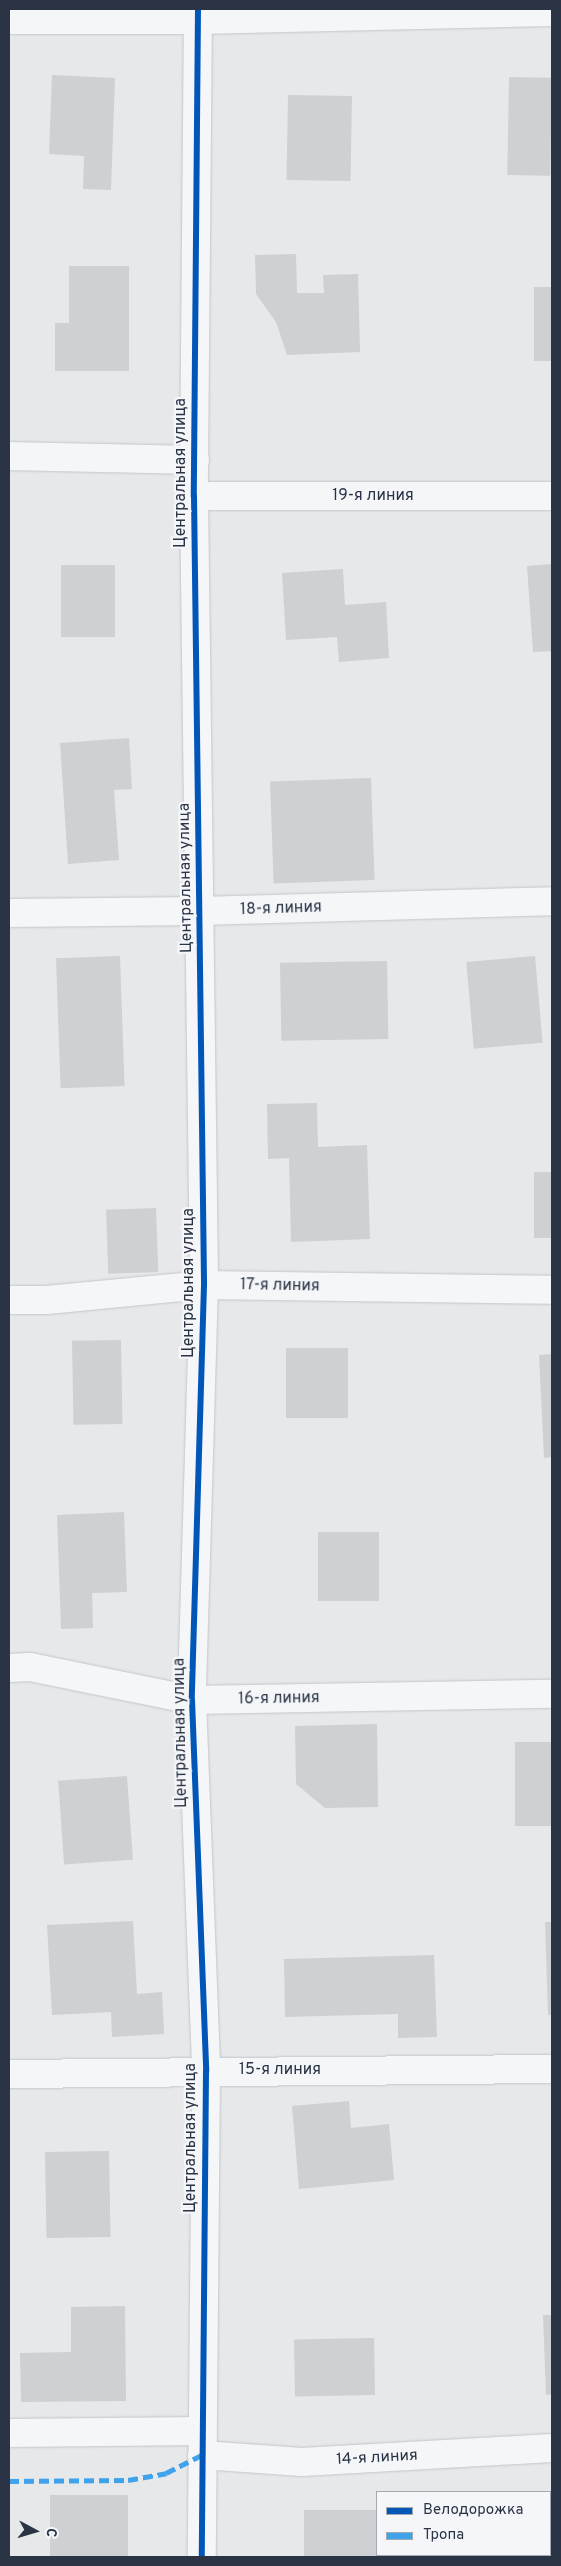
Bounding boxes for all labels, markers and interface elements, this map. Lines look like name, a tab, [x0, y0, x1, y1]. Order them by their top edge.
street label: Центральная улица	[171, 398, 191, 548]
street label: 19-я линия	[332, 486, 414, 506]
street label: Центральная улица	[175, 803, 197, 953]
street label: 18-я линия	[240, 898, 322, 920]
street label: Центральная улица	[179, 1208, 199, 1358]
street label: 17-я линия	[240, 1276, 320, 1296]
street label: Центральная улица	[170, 1658, 192, 1808]
street label: 16-я линия	[238, 1689, 320, 1709]
street label: 15-я линия	[239, 2060, 321, 2080]
street label: Центральная улица	[181, 2063, 201, 2213]
street label: 14-я линия	[336, 2446, 418, 2470]
legend	[376, 2491, 551, 2556]
text: Велодорожка	[423, 2501, 523, 2520]
north arrow	[10, 2506, 60, 2556]
text: Тропа	[423, 2526, 464, 2545]
text: С	[41, 2527, 59, 2538]

